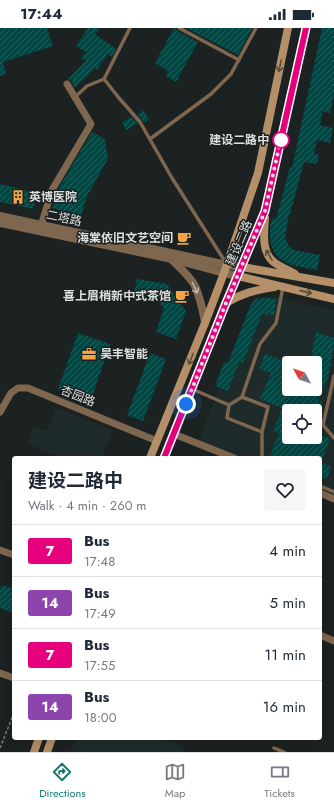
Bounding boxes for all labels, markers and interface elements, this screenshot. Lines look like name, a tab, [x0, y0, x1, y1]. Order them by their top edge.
text: 17:44	[20, 3, 62, 25]
one-way arrow	[276, 59, 284, 72]
place label: 建设二路中	[209, 131, 269, 149]
marker: 建设二路中	[272, 131, 290, 149]
place label: 英博医院	[29, 188, 77, 206]
building icon: 英博医院	[10, 189, 26, 205]
street label: 二塔路	[45, 205, 83, 231]
street label: 建设二路	[221, 217, 257, 269]
place label: 海棠依旧文艺空间	[77, 229, 173, 247]
cafe icon: 海棠依旧文艺空间	[176, 230, 192, 246]
one-way arrow	[265, 249, 273, 261]
one-way arrow	[192, 281, 199, 293]
place label: 喜上眉梢新中式茶馆	[63, 287, 171, 305]
cafe icon: 喜上眉梢新中式茶馆	[174, 288, 190, 304]
one-way arrow	[300, 289, 313, 297]
place label: 昊丰智能	[100, 345, 148, 363]
office icon: 昊丰智能	[81, 346, 97, 362]
one-way arrow	[186, 352, 194, 364]
north arrow	[282, 356, 322, 396]
map controls	[282, 356, 322, 444]
street label: 杏园路	[58, 381, 98, 411]
your location	[176, 394, 196, 414]
button: locate	[282, 404, 322, 444]
text: 建设二路中	[28, 467, 123, 494]
button: heart	[264, 469, 306, 511]
text: Walk · 4 min · 260 m	[28, 496, 146, 515]
text: Bus	[84, 530, 109, 552]
text: 4 min	[269, 540, 306, 562]
text: 7	[46, 541, 54, 561]
text: 17:48	[84, 552, 115, 571]
text: Bus	[84, 582, 109, 604]
text: 5 min	[270, 592, 306, 614]
text: 14	[42, 593, 58, 613]
text: 17:49	[84, 604, 116, 623]
text: Bus	[84, 634, 109, 656]
text: 11 min	[265, 644, 306, 666]
text: 7	[46, 645, 54, 665]
text: 17:55	[84, 656, 115, 675]
text: Bus	[84, 686, 109, 708]
text: 16 min	[263, 696, 306, 718]
text: 14	[42, 697, 58, 717]
text: 18:00	[84, 708, 116, 727]
tab: Directions	[39, 761, 86, 801]
tab: Map	[164, 761, 186, 801]
tab: Tickets	[264, 761, 295, 801]

